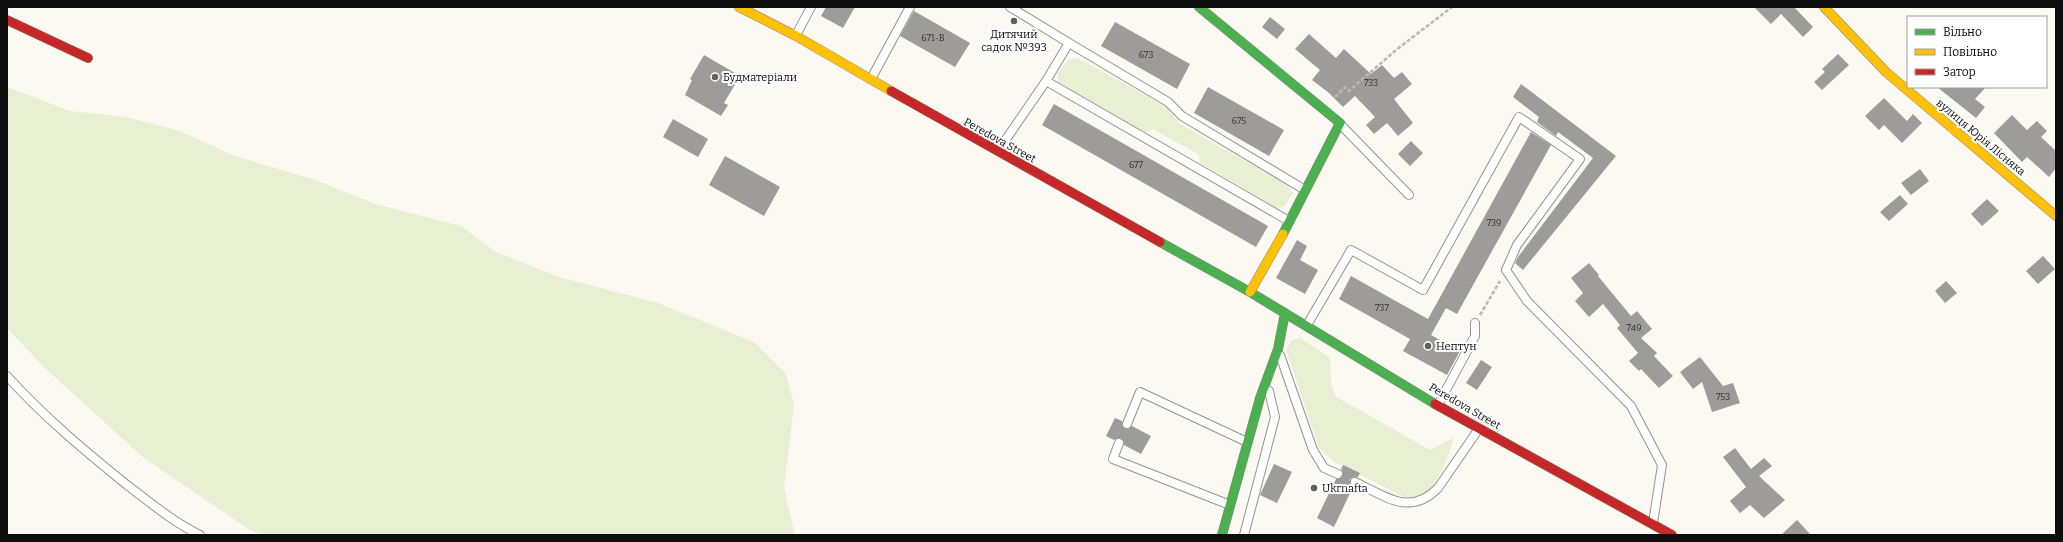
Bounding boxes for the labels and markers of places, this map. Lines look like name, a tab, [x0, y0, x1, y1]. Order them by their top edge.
marker: Дитячий садок №393	[1009, 16, 1019, 26]
place label: Дитячий садок №393	[981, 28, 1047, 54]
place label: Будматеріали	[723, 71, 797, 84]
marker: Будматеріали	[710, 72, 720, 82]
place label: Нептун	[1436, 340, 1477, 353]
marker: Нептун	[1423, 341, 1433, 351]
place label: Ukrnafta	[1322, 482, 1368, 495]
marker: Ukrnafta	[1309, 483, 1319, 493]

